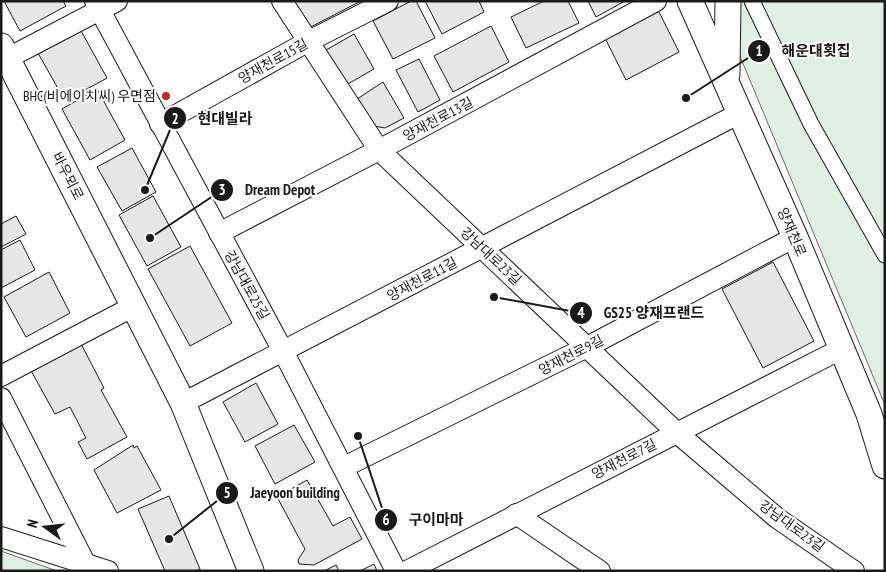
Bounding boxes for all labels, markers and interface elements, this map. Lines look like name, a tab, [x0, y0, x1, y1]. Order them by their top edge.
street label: 양재천로15길	[235, 34, 311, 88]
callout: 해운대횟집	[746, 36, 860, 66]
text: 1	[755, 41, 763, 60]
text: 해운대횟집	[781, 41, 851, 60]
place label: BHC(비에이치씨) 우면점	[23, 87, 156, 105]
marker: BHC(비에이치씨) 우면점	[160, 90, 172, 102]
street label: 양재천로13길	[400, 93, 476, 145]
callout: 현대빌라	[163, 103, 263, 133]
text: 2	[171, 109, 179, 128]
text: 현대빌라	[197, 109, 253, 128]
street label: 바우뫼로	[48, 149, 88, 203]
callout: Dream Depot	[209, 175, 325, 205]
text: 3	[218, 180, 226, 199]
text: Dream Depot	[245, 180, 316, 199]
street label: 양재천로	[774, 205, 810, 259]
street label: 강남대로23길	[457, 223, 525, 289]
street label: 강남대로25길	[220, 247, 274, 323]
street label: 양재천로11길	[384, 253, 460, 305]
callout: GS25 양재프랜드	[568, 298, 714, 328]
text: 4	[577, 303, 585, 322]
text: GS25 양재프랜드	[604, 303, 704, 322]
street label: 양재천로9길	[535, 331, 607, 379]
street label: 양재천로7길	[588, 435, 660, 483]
callout: Jaeyoon building	[215, 478, 350, 508]
text: 5	[223, 483, 231, 502]
text: Jaeyoon building	[249, 483, 340, 502]
street label: 강남대로23길	[756, 496, 828, 556]
north arrow	[20, 502, 70, 552]
callout: 구이마마	[374, 505, 474, 535]
text: 6	[382, 510, 390, 529]
text: 구이마마	[408, 510, 464, 529]
text: N	[23, 518, 42, 530]

